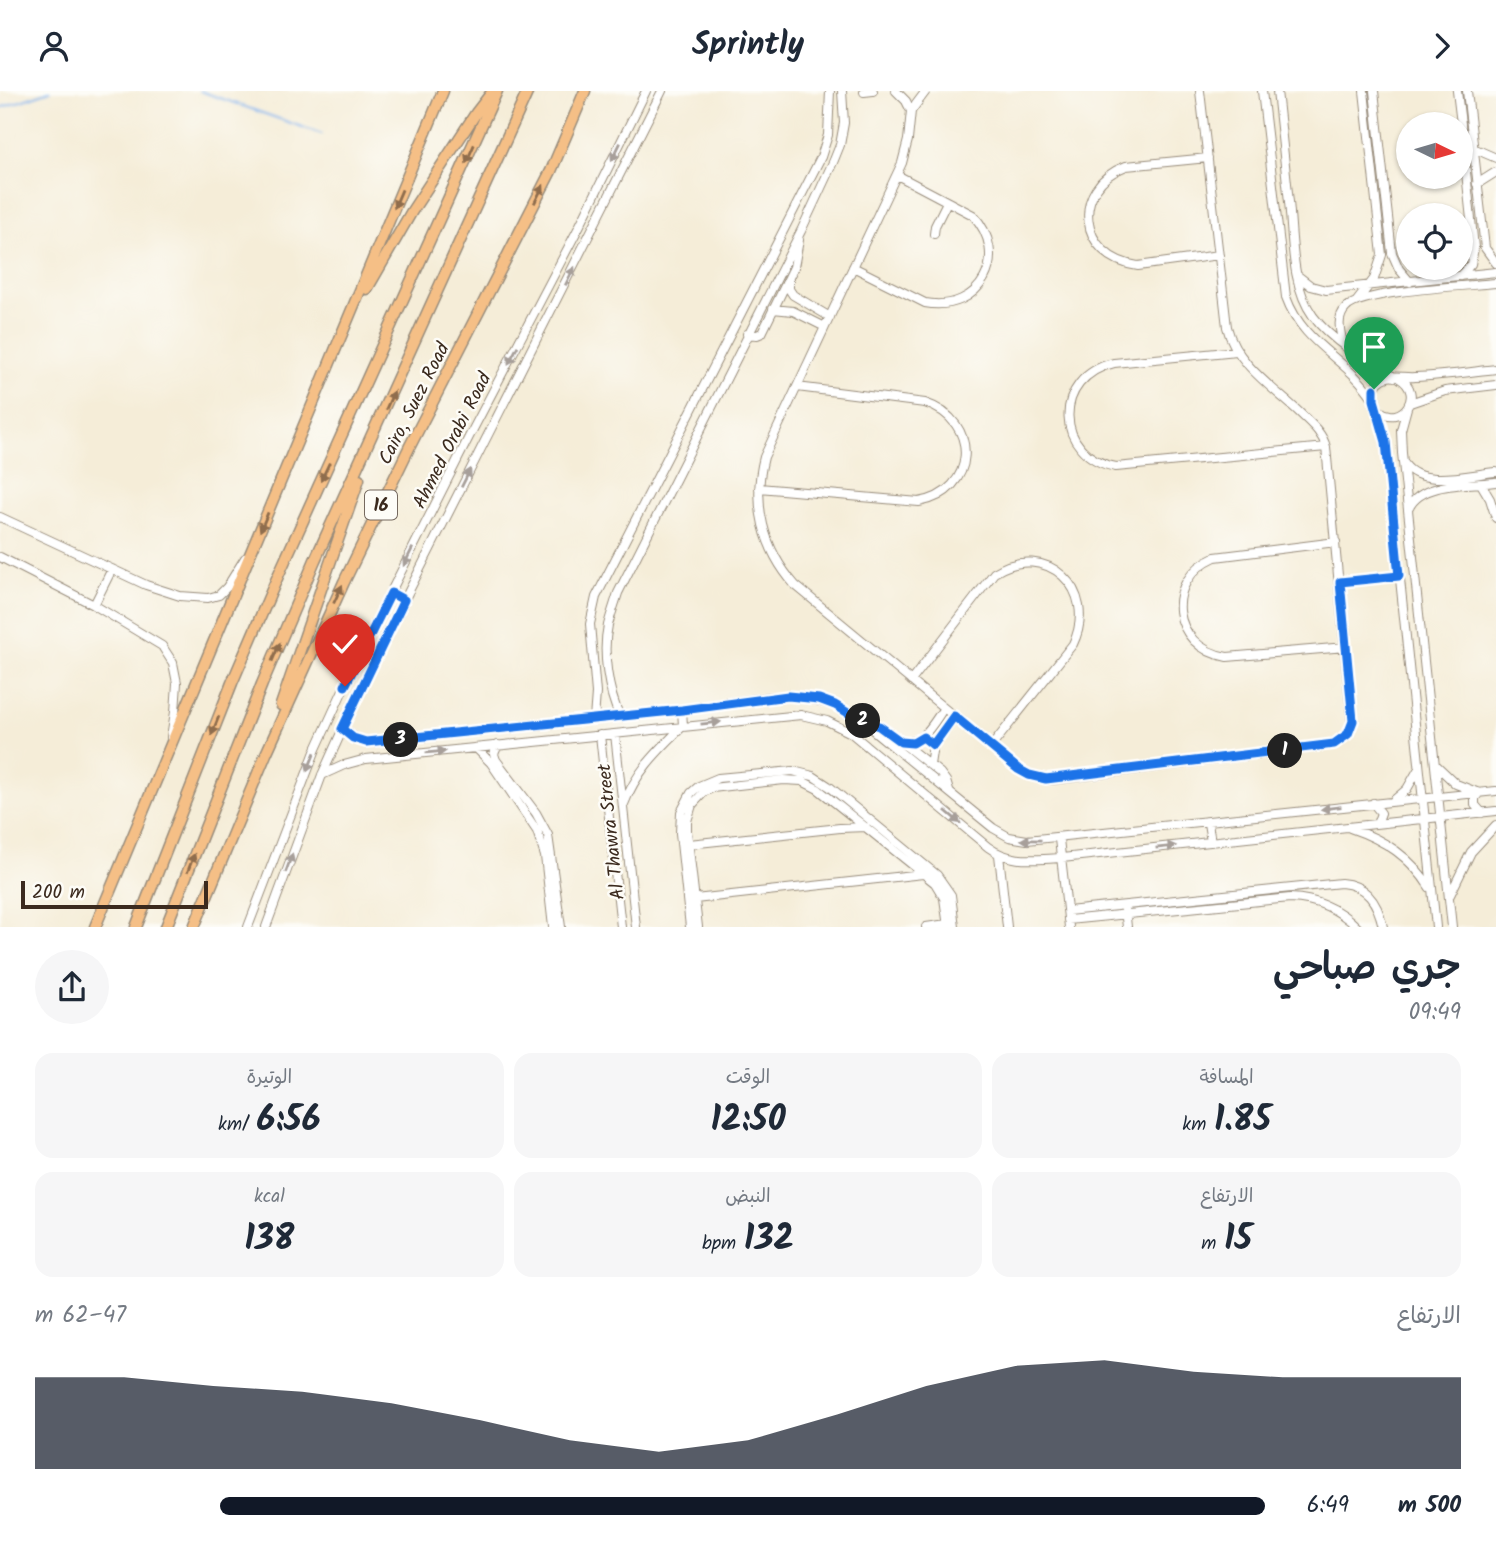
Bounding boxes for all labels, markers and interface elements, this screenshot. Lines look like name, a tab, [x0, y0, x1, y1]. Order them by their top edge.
text: Sprintly	[692, 20, 804, 71]
icon: person	[35, 27, 73, 65]
icon: forward	[1423, 27, 1461, 65]
north arrow	[1396, 112, 1474, 189]
map controls	[1396, 112, 1473, 280]
one-way arrow	[610, 142, 622, 162]
one-way arrow	[464, 143, 475, 164]
one-way arrow	[534, 184, 545, 204]
one-way arrow	[392, 189, 404, 209]
button: locate	[1396, 203, 1473, 280]
one-way arrow	[564, 266, 575, 286]
pin	[1344, 317, 1404, 389]
icon: arrive	[1355, 328, 1393, 366]
street label: Cairo, Suez Road	[371, 337, 459, 470]
one-way arrow	[507, 345, 519, 365]
street label: Ahmed Orabi Road	[405, 367, 500, 514]
one-way arrow	[384, 390, 396, 410]
one-way arrow	[319, 462, 331, 482]
one-way arrow	[460, 468, 471, 488]
road number: 16	[365, 491, 397, 519]
one-way arrow	[258, 512, 269, 533]
one-way arrow	[403, 547, 414, 567]
one-way arrow	[333, 584, 344, 604]
pin	[315, 614, 375, 686]
icon: check	[326, 625, 364, 663]
one-way arrow	[270, 641, 281, 662]
pin: 2	[846, 703, 880, 739]
text: 2	[857, 705, 868, 735]
one-way arrow	[209, 715, 220, 736]
one-way arrow	[700, 717, 722, 728]
pin: 3	[384, 723, 418, 757]
text: 3	[395, 724, 406, 754]
pin: 1	[1268, 733, 1302, 769]
text: 1	[1282, 735, 1287, 765]
one-way arrow	[425, 746, 447, 757]
one-way arrow	[305, 752, 316, 773]
street label: Al Thawra Street	[590, 762, 634, 901]
one-way arrow	[1320, 803, 1342, 814]
one-way arrow	[945, 809, 962, 824]
one-way arrow	[1020, 834, 1042, 845]
one-way arrow	[1155, 841, 1177, 852]
one-way arrow	[186, 852, 197, 873]
one-way arrow	[284, 852, 295, 873]
scale bar	[21, 877, 208, 909]
text: 200 m	[32, 878, 85, 908]
text: جري صباحي	[1273, 939, 1461, 999]
button: share	[35, 950, 109, 1024]
text: 09:49	[1409, 995, 1461, 1031]
text: الوتيرة	[246, 1063, 292, 1093]
text: الوقت	[726, 1063, 770, 1093]
text: المسافة	[1200, 1063, 1254, 1093]
text: 6:56	[256, 1093, 321, 1149]
text: 12:50	[710, 1093, 786, 1149]
text: 1.85	[1214, 1093, 1271, 1149]
text: /km	[218, 1110, 256, 1140]
text: km	[1182, 1110, 1214, 1140]
text: kcal	[254, 1182, 285, 1212]
text: النبض	[725, 1182, 771, 1212]
text: الارتفاع	[1200, 1182, 1253, 1212]
text: 138	[244, 1212, 295, 1268]
text: 132	[744, 1212, 794, 1268]
text: 15	[1224, 1212, 1252, 1268]
text: bpm	[702, 1229, 744, 1259]
text: m	[1201, 1229, 1224, 1259]
text: 47–62 m	[35, 1298, 126, 1334]
text: الارتفاع	[1397, 1299, 1461, 1335]
text: 6:49	[1307, 1488, 1349, 1524]
text: 500 m	[1398, 1488, 1461, 1524]

